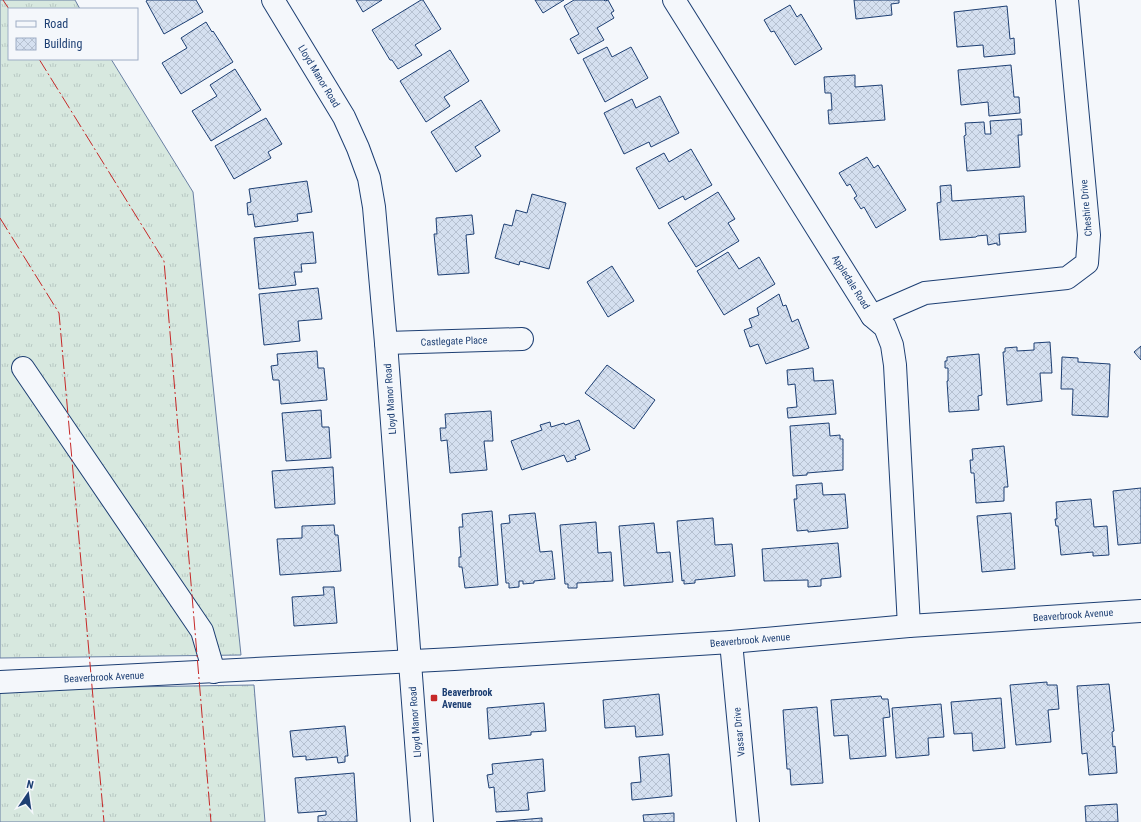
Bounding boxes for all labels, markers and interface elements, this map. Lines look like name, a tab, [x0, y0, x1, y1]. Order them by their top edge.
legend	[8, 8, 138, 60]
text: Road	[44, 17, 68, 31]
text: Building	[44, 37, 82, 51]
street label: Lloyd Manor Road	[296, 43, 342, 109]
street label: Cheshire Drive	[1078, 179, 1094, 237]
street label: Appledale Road	[830, 253, 872, 311]
street label: Castlegate Place	[421, 334, 488, 348]
street label: Lloyd Manor Road	[382, 363, 398, 435]
street label: Beaverbrook Avenue	[1033, 607, 1114, 623]
street label: Beaverbrook Avenue	[710, 631, 791, 649]
street label: Beaverbrook Avenue	[64, 669, 145, 685]
street label: Lloyd Manor Road	[407, 686, 423, 758]
place label: Beaverbrook Avenue	[442, 687, 493, 710]
marker: Beaverbrook Avenue	[429, 693, 439, 703]
street label: Vassar Drive	[731, 707, 747, 757]
north arrow	[8, 774, 48, 814]
text: N	[25, 778, 35, 792]

